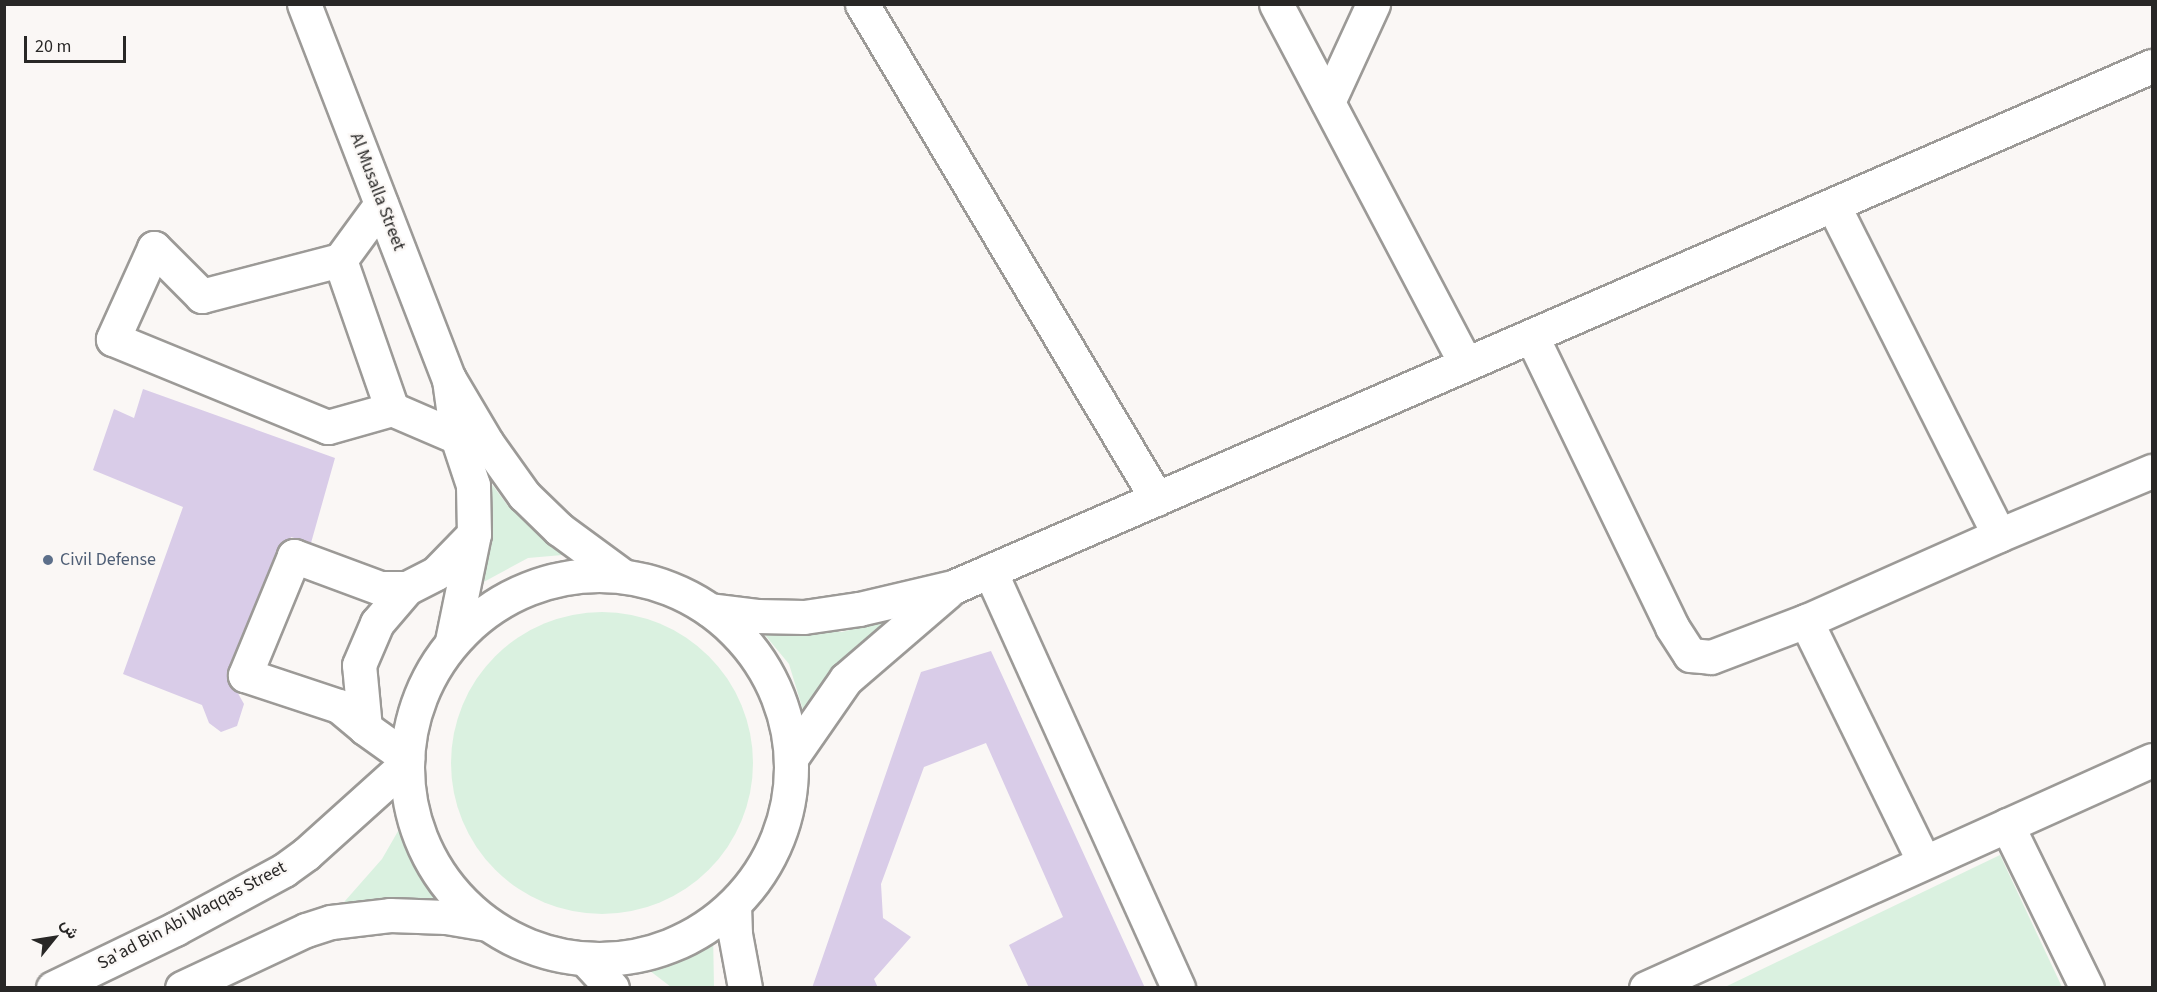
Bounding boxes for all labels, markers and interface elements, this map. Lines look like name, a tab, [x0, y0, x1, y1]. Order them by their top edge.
scale bar	[27, 24, 129, 62]
text: 20 m	[35, 34, 71, 59]
street label: Al Musalla Street	[345, 130, 409, 254]
place label: Civil Defense	[60, 549, 156, 571]
marker: Civil Defense	[41, 553, 55, 567]
street label: Sa'ad Bin Abi Waqqas Street	[94, 857, 290, 975]
north arrow	[24, 908, 84, 968]
text: ش	[55, 915, 84, 943]

